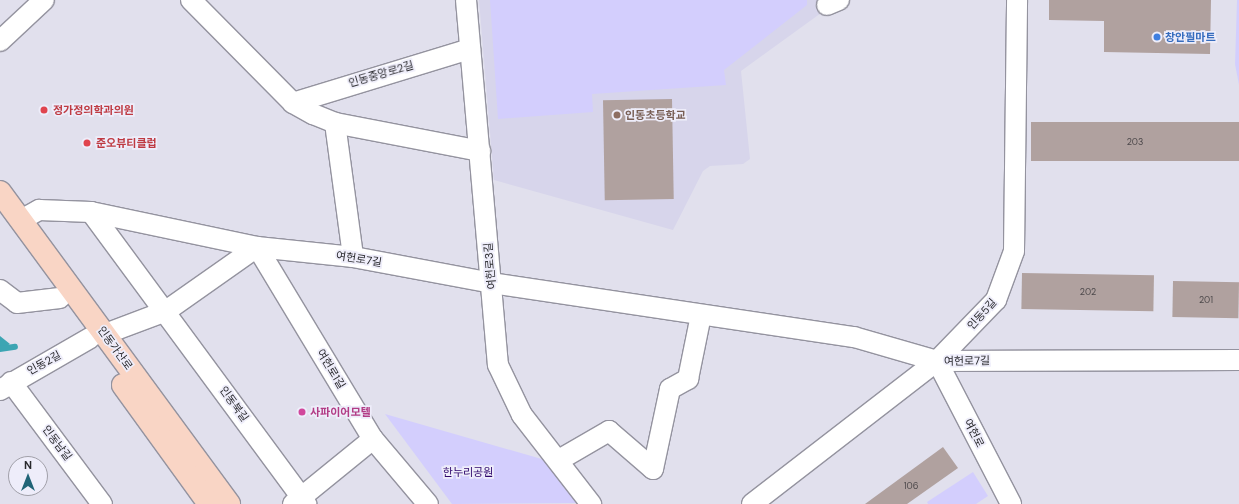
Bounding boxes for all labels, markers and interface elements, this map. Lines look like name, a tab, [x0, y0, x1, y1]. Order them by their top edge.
place label: 창안필마트	[1165, 30, 1216, 44]
marker: 창안필마트	[1152, 32, 1162, 42]
street label: 인동중앙로2길	[347, 58, 415, 90]
place label: 정가정의학과의원	[53, 103, 134, 117]
marker: 정가정의학과의원	[38, 104, 50, 116]
place label: 인동초등학교	[625, 108, 686, 122]
marker: 인동초등학교	[612, 110, 622, 120]
place label: 준오뷰티클럽	[96, 136, 157, 150]
marker: 준오뷰티클럽	[81, 137, 93, 149]
house number: 203	[1127, 137, 1143, 147]
street label: 여헌로3길	[481, 242, 499, 290]
street label: 여헌로7길	[335, 249, 383, 269]
house number: 202	[1080, 287, 1096, 297]
house number: 201	[1199, 295, 1213, 305]
street label: 인동5길	[965, 296, 999, 332]
street label: 인동가산로	[95, 324, 135, 372]
street label: 여헌로1길	[314, 347, 348, 391]
street label: 인동2길	[25, 348, 63, 378]
street label: 여헌로7길	[944, 354, 990, 368]
street label: 인동북길	[217, 384, 251, 424]
place label: 사파이어모텔	[310, 405, 371, 419]
marker: 사파이어모텔	[297, 407, 307, 417]
street label: 여헌로	[961, 416, 987, 450]
street label: 인동남길	[40, 423, 74, 463]
north arrow	[8, 456, 48, 496]
text: N	[24, 458, 32, 472]
park label: 한누리공원	[443, 465, 493, 479]
house number: 106	[904, 481, 918, 491]

